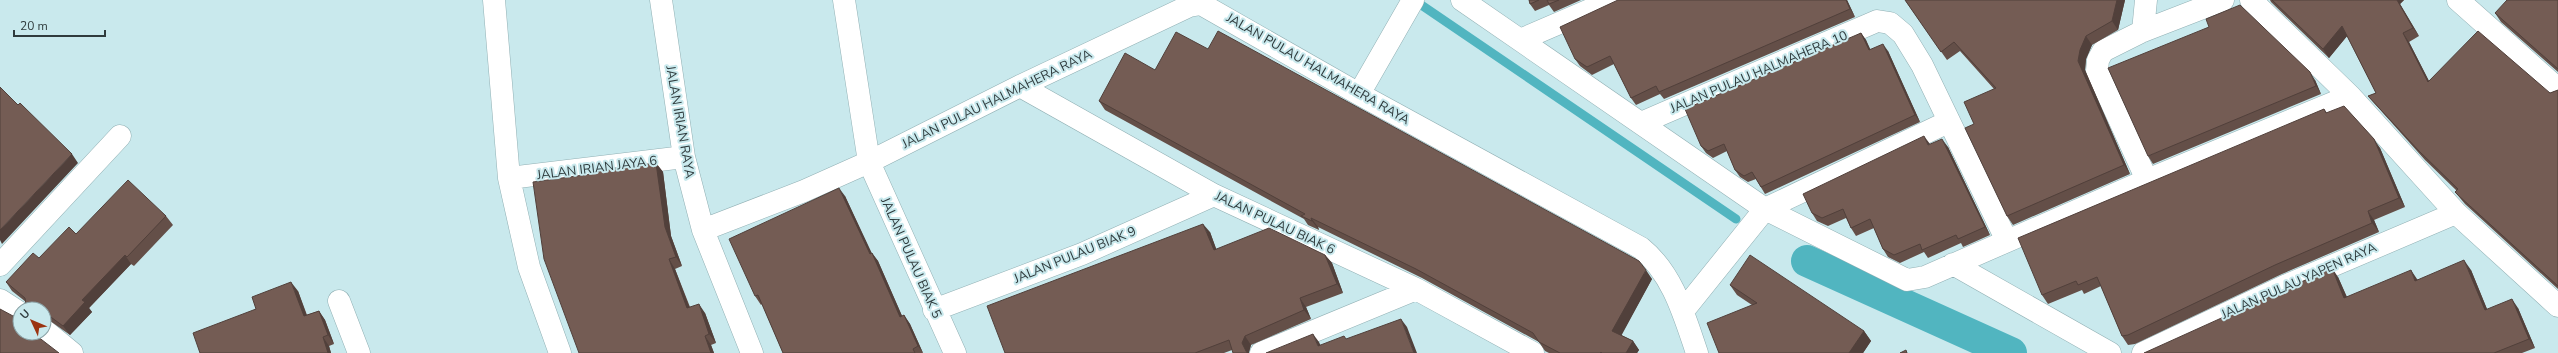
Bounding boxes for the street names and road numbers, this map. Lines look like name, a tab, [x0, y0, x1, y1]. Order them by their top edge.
street label: JALAN PULAU HALMAHERA RAYA	[1222, 8, 1413, 129]
street label: JALAN PULAU HALMAHERA 10	[1667, 26, 1851, 118]
street label: JALAN PULAU HALMAHERA RAYA	[898, 45, 1095, 153]
street label: JALAN IRIAN RAYA	[661, 63, 699, 180]
street label: JALAN IRIAN JAYA 6	[535, 152, 658, 184]
street label: JALAN PULAU BIAK 6	[1211, 187, 1338, 259]
street label: JALAN PULAU BIAK 5	[876, 194, 946, 321]
street label: JALAN PULAU BIAK 9	[1010, 222, 1139, 288]
street label: JALAN PULAU YAPEN RAYA	[2218, 238, 2380, 324]

